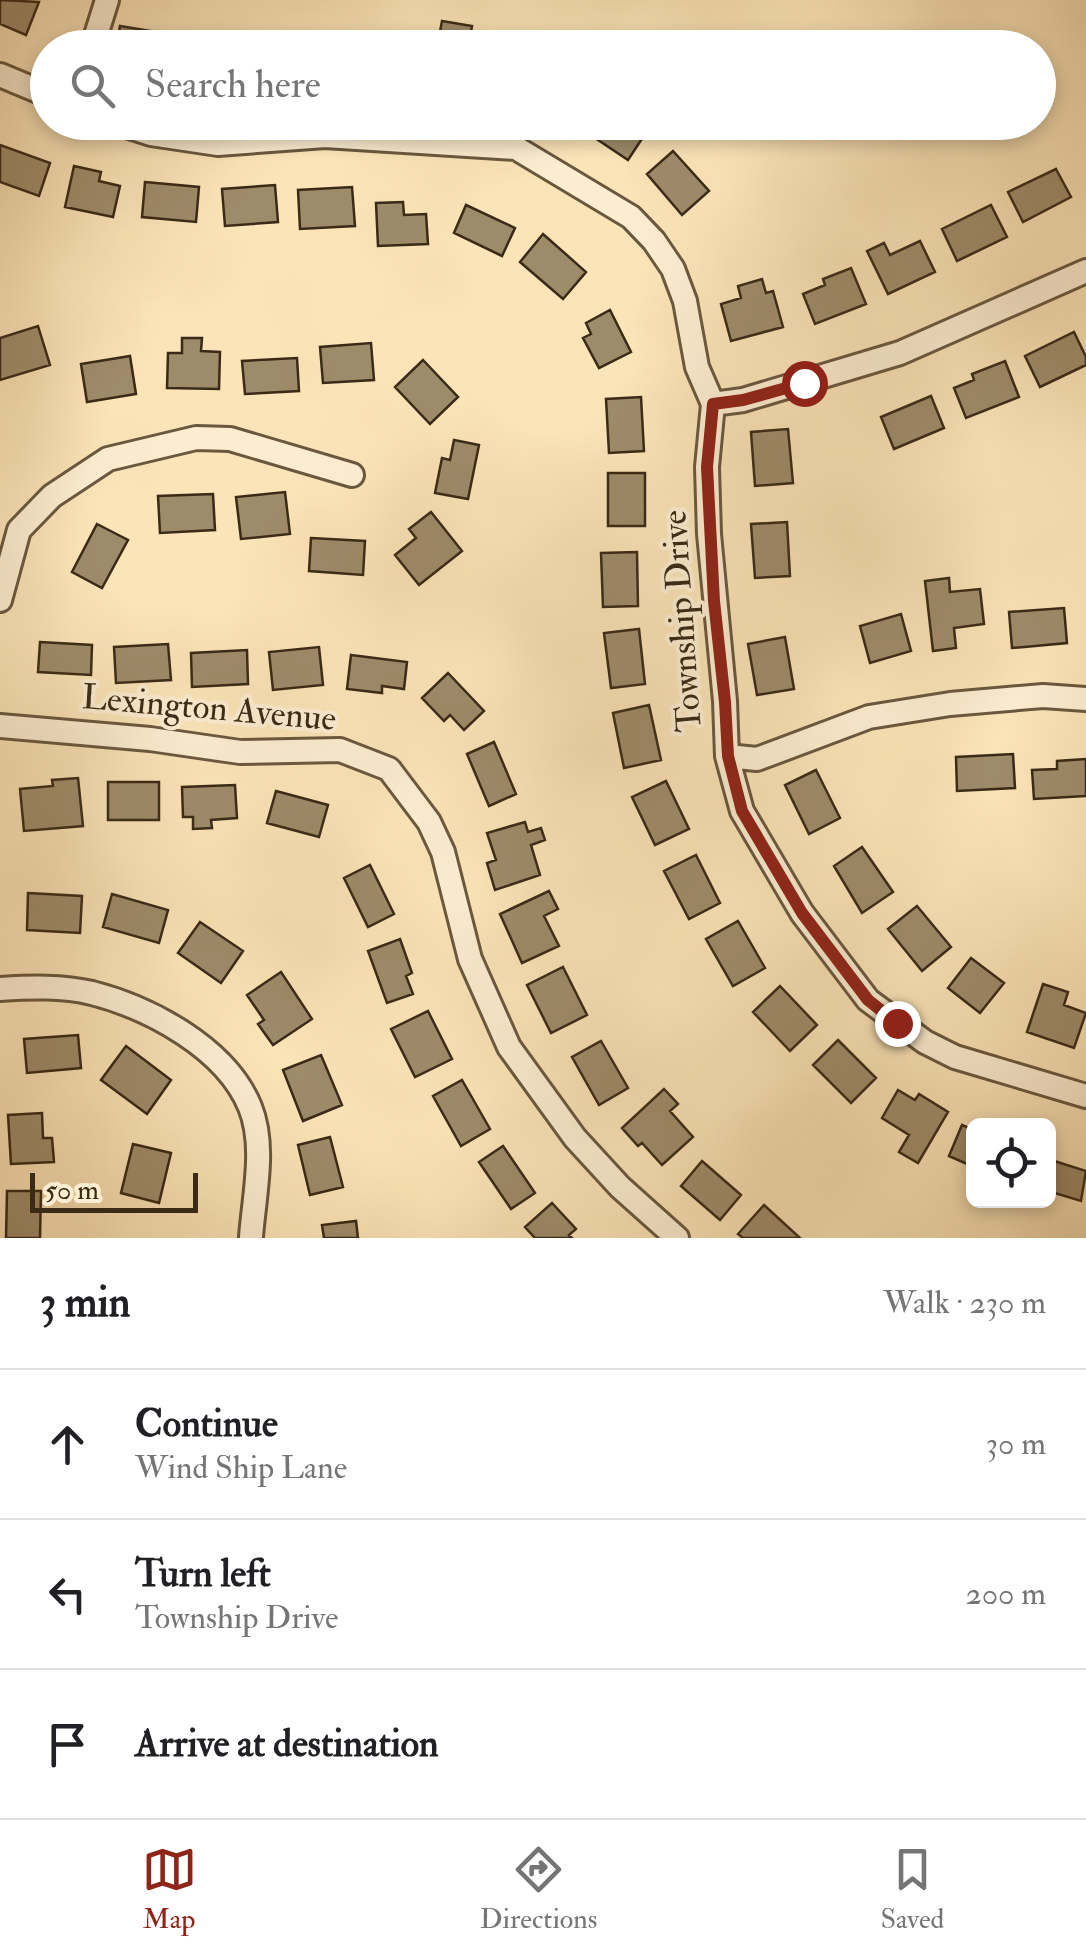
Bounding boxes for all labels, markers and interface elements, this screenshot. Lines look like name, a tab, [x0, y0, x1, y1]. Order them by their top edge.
search box	[30, 30, 1056, 140]
icon: search	[65, 58, 120, 113]
text: Search here	[145, 61, 321, 109]
route start	[782, 361, 828, 407]
street label: Township Drive	[652, 509, 712, 733]
street label: Lexington Avenue	[80, 675, 338, 741]
route end	[875, 1001, 921, 1047]
map controls	[966, 1118, 1056, 1208]
button: locate	[966, 1118, 1056, 1208]
scale bar	[30, 1168, 198, 1212]
text: 50 m	[45, 1173, 99, 1208]
text: 3 min	[40, 1277, 130, 1329]
text: Walk · 230 m	[883, 1283, 1046, 1323]
text: Continue	[135, 1400, 278, 1448]
icon: ahead	[40, 1417, 95, 1472]
text: 30 m	[986, 1424, 1046, 1464]
text: Wind Ship Lane	[135, 1448, 347, 1488]
text: Turn left	[135, 1550, 271, 1598]
icon: left	[40, 1567, 95, 1622]
text: 200 m	[965, 1574, 1046, 1614]
text: Township Drive	[135, 1598, 338, 1638]
icon: arrive	[40, 1717, 95, 1772]
text: Arrive at destination	[135, 1720, 439, 1768]
tab: Map	[142, 1842, 197, 1937]
tab: Directions	[480, 1842, 597, 1937]
tab: Saved	[880, 1842, 944, 1937]

